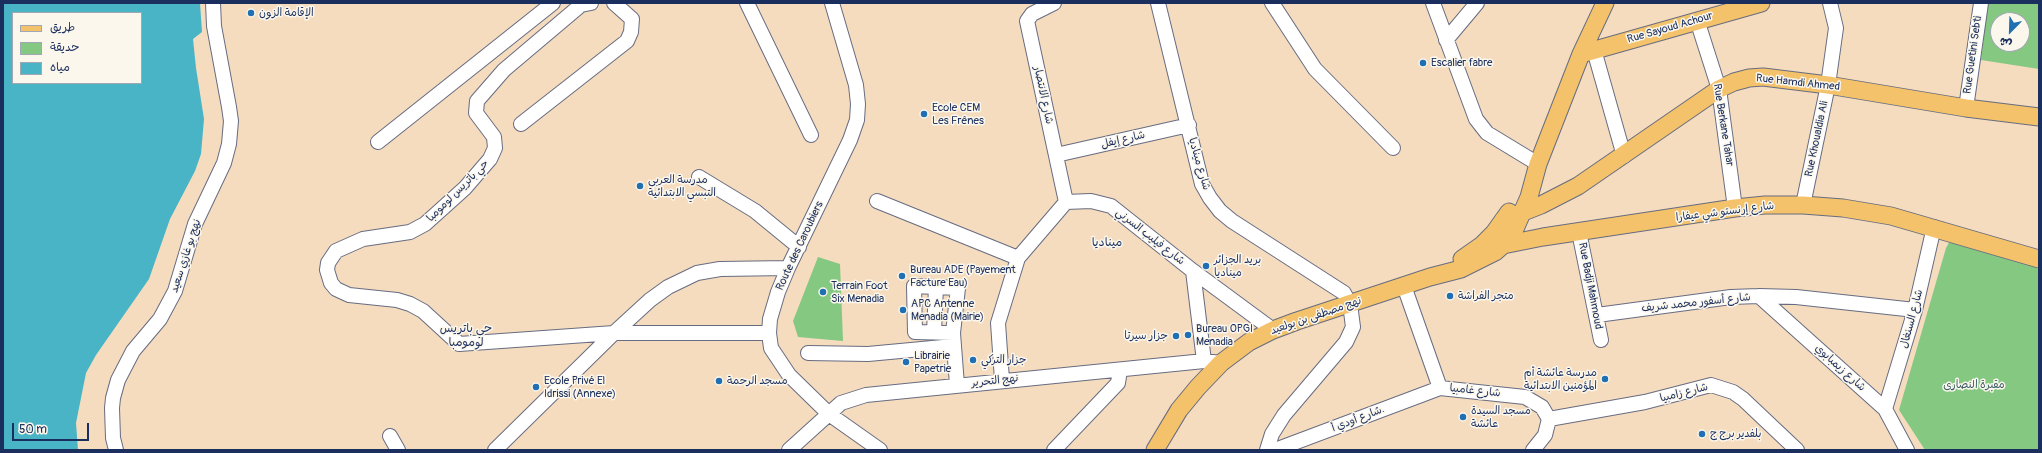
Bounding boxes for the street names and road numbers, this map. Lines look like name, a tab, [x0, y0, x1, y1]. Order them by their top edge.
street label: Rue Sayoud Achour	[1626, 9, 1714, 47]
street label: Rue Guetini Sebti	[1961, 15, 1985, 95]
street label: شارع الانتصار	[1030, 65, 1056, 125]
street label: Rue Hamdi Ahmed	[1755, 72, 1841, 94]
street label: Rue Berkane Tahar	[1710, 83, 1736, 167]
street label: Rue Khoualdia Ali	[1803, 100, 1831, 178]
street label: شارع إيفل	[1100, 129, 1146, 151]
street label: شارع ميناديا	[1185, 136, 1213, 192]
street label: حي باتريس لومومبا	[424, 157, 492, 225]
street label: Route des Caroubiers	[774, 199, 826, 293]
street label: شارع إرنستو شي عيفارا	[1675, 199, 1775, 225]
street label: شارع فيليب السرني	[1113, 206, 1187, 268]
street label: نهج بو غازي سعيد	[168, 218, 204, 294]
street label: Rue Badji Mahmoud	[1575, 241, 1605, 331]
street label: شارع السنغال	[1898, 288, 1926, 350]
street label: شارع أسفور محمد شريف	[1641, 291, 1751, 315]
street label: نهج مصطفى بن بولعيد	[1269, 294, 1363, 338]
street label: شارع زيمبابوي	[1812, 342, 1868, 394]
street label: نهج التحرير	[971, 372, 1019, 390]
street label: شارع زامبيا	[1659, 381, 1709, 405]
street label: شارع غامبيا	[1449, 382, 1501, 400]
street label: شارع أودي أ.	[1330, 403, 1386, 435]

